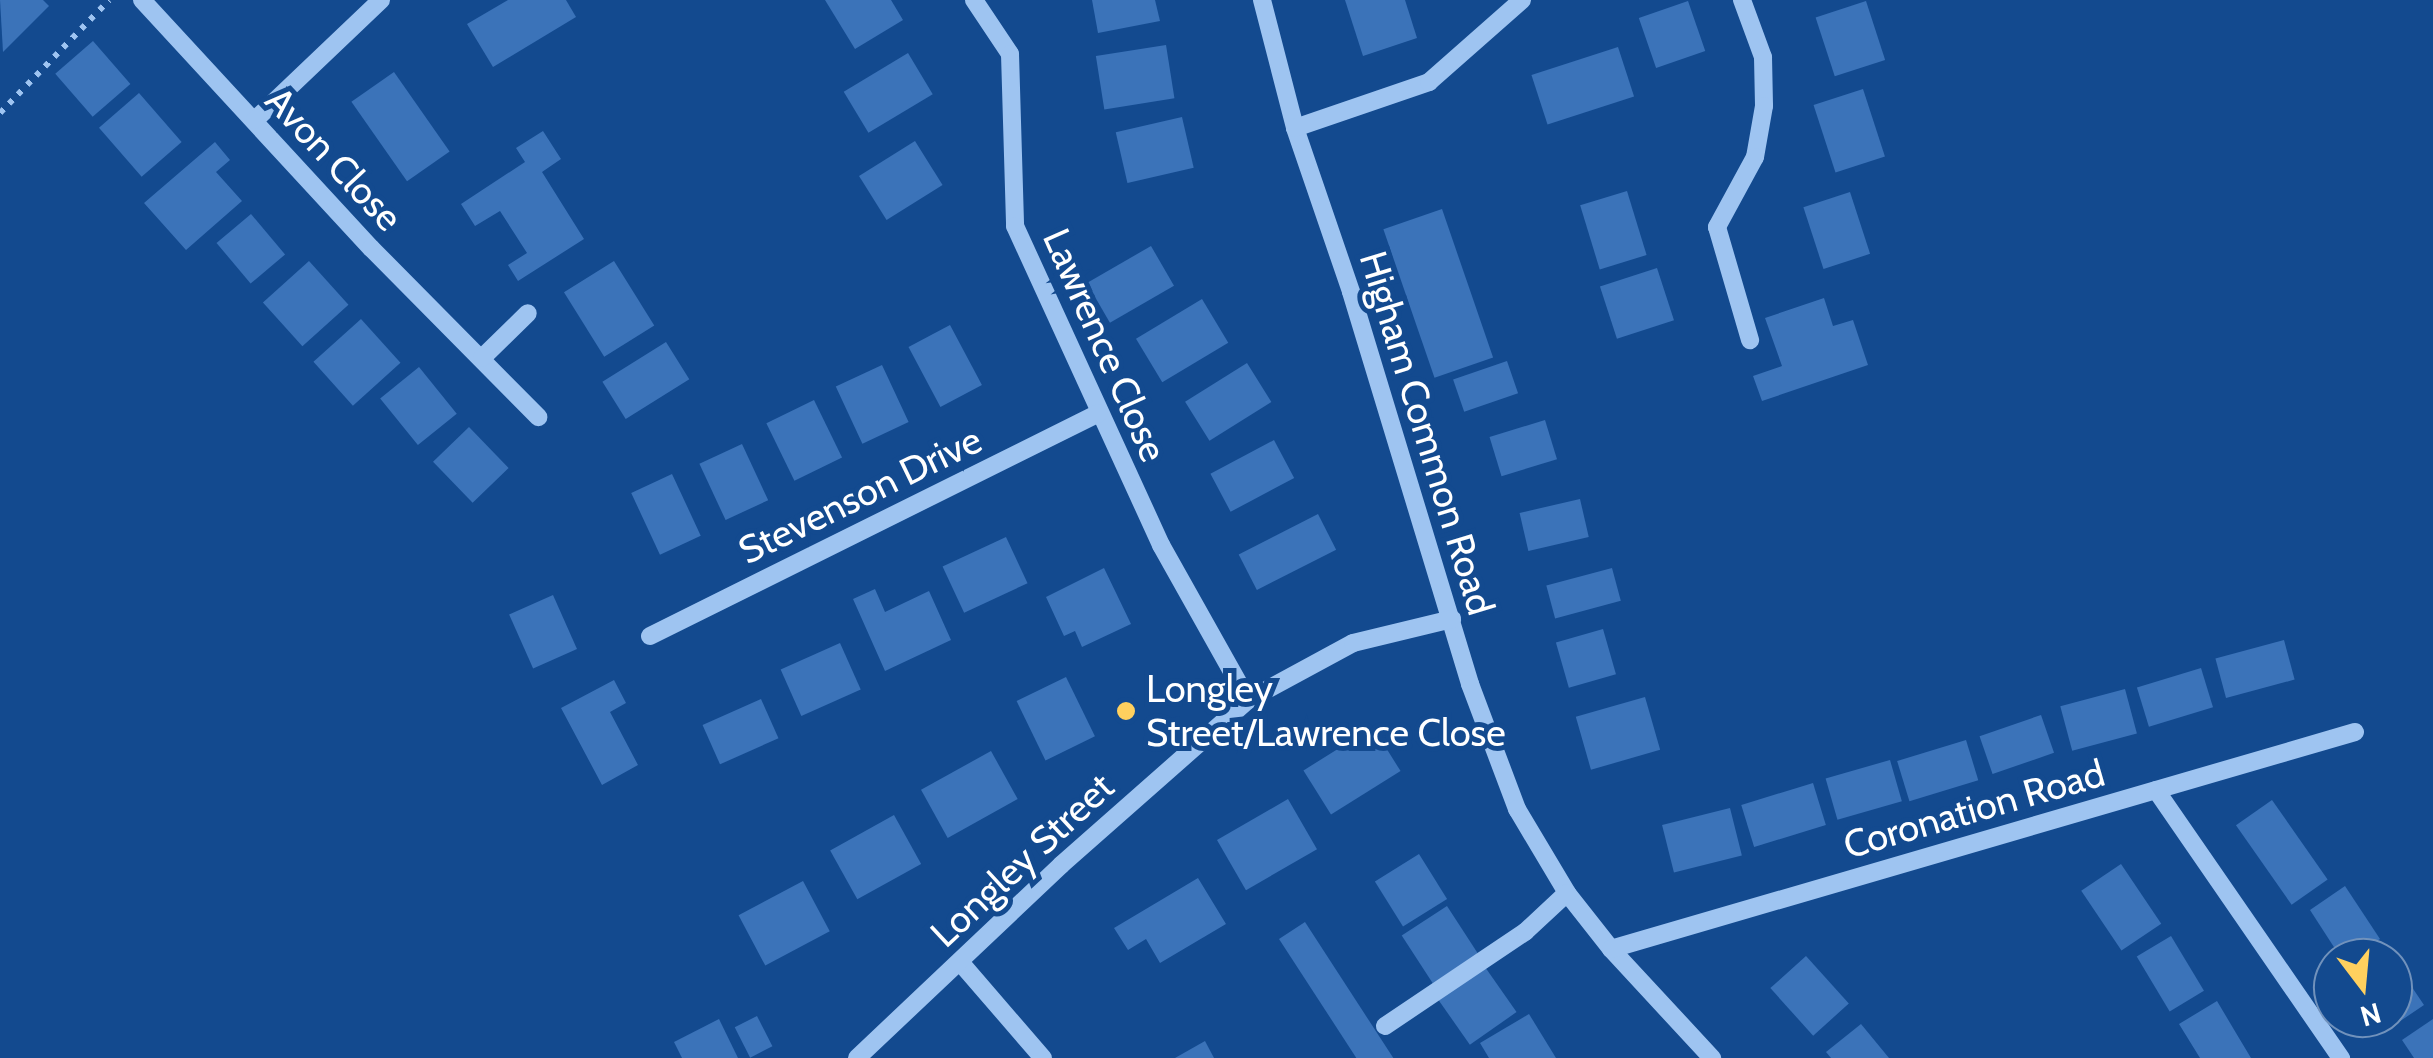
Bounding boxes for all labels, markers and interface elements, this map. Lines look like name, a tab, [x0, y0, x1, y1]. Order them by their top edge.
street label: Avon Close	[256, 78, 412, 240]
street label: Lawrence Close	[1033, 222, 1177, 468]
street label: Higham Common Road	[1350, 246, 1504, 620]
street label: Stevenson Drive	[731, 417, 989, 573]
place label: Longley Street/Lawrence Close	[1146, 666, 1506, 756]
marker: Longley Street/Lawrence Close	[1115, 700, 1137, 722]
street label: Coronation Road	[1838, 750, 2110, 868]
street label: Longley Street	[921, 764, 1123, 956]
north arrow	[2313, 938, 2413, 1038]
text: N	[2357, 996, 2385, 1034]

